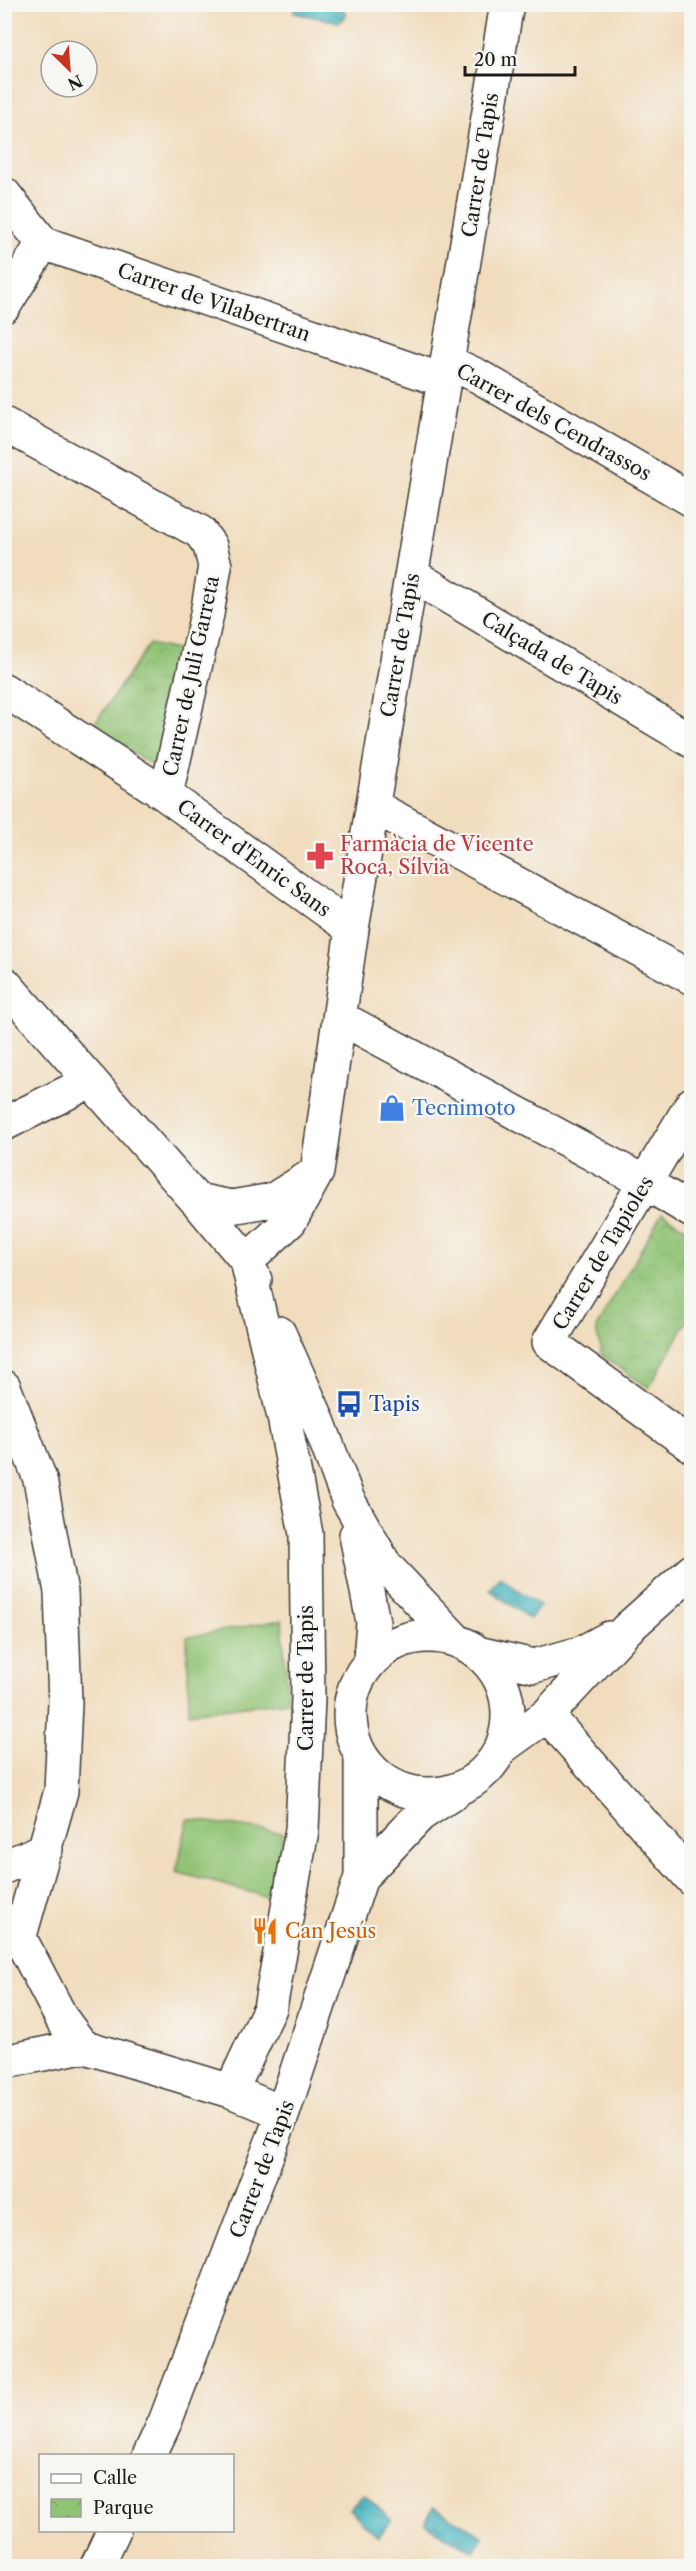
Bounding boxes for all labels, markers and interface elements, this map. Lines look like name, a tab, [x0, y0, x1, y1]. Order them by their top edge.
north arrow	[39, 39, 99, 99]
scale bar	[465, 39, 574, 77]
text: 20 m	[474, 49, 518, 71]
text: N	[65, 71, 86, 95]
street label: Carrer de Tapis	[457, 91, 503, 239]
street label: Carrer de Vilabertran	[114, 258, 314, 346]
street label: Carrer dels Cendrassos	[452, 358, 656, 486]
street label: Carrer de Tapis	[376, 571, 424, 719]
street label: Carrer de Juli Garreta	[158, 573, 224, 778]
street label: Calçada de Tapis	[477, 607, 627, 709]
street label: Carrer d'Enric Sans	[173, 794, 335, 922]
place label: Farmàcia de Vicente Roca, Sílvia	[340, 832, 534, 879]
pharmacy icon: Farmàcia de Vicente Roca, Sílvia	[305, 841, 335, 871]
shop icon: Tecnimoto	[377, 1093, 407, 1123]
place label: Tecnimoto	[412, 1096, 516, 1120]
street label: Carrer de Tapioles	[548, 1172, 658, 1334]
bus stop icon: Tapis	[334, 1389, 364, 1419]
place label: Tapis	[369, 1392, 420, 1416]
street label: Carrer de Tapis	[294, 1605, 318, 1751]
restaurant icon: Can Jesús	[250, 1916, 280, 1946]
place label: Can Jesús	[285, 1919, 376, 1943]
street label: Carrer de Tapis	[225, 2097, 299, 2241]
legend	[39, 2454, 234, 2532]
text: Calle	[93, 2467, 137, 2489]
text: Parque	[93, 2497, 154, 2519]

